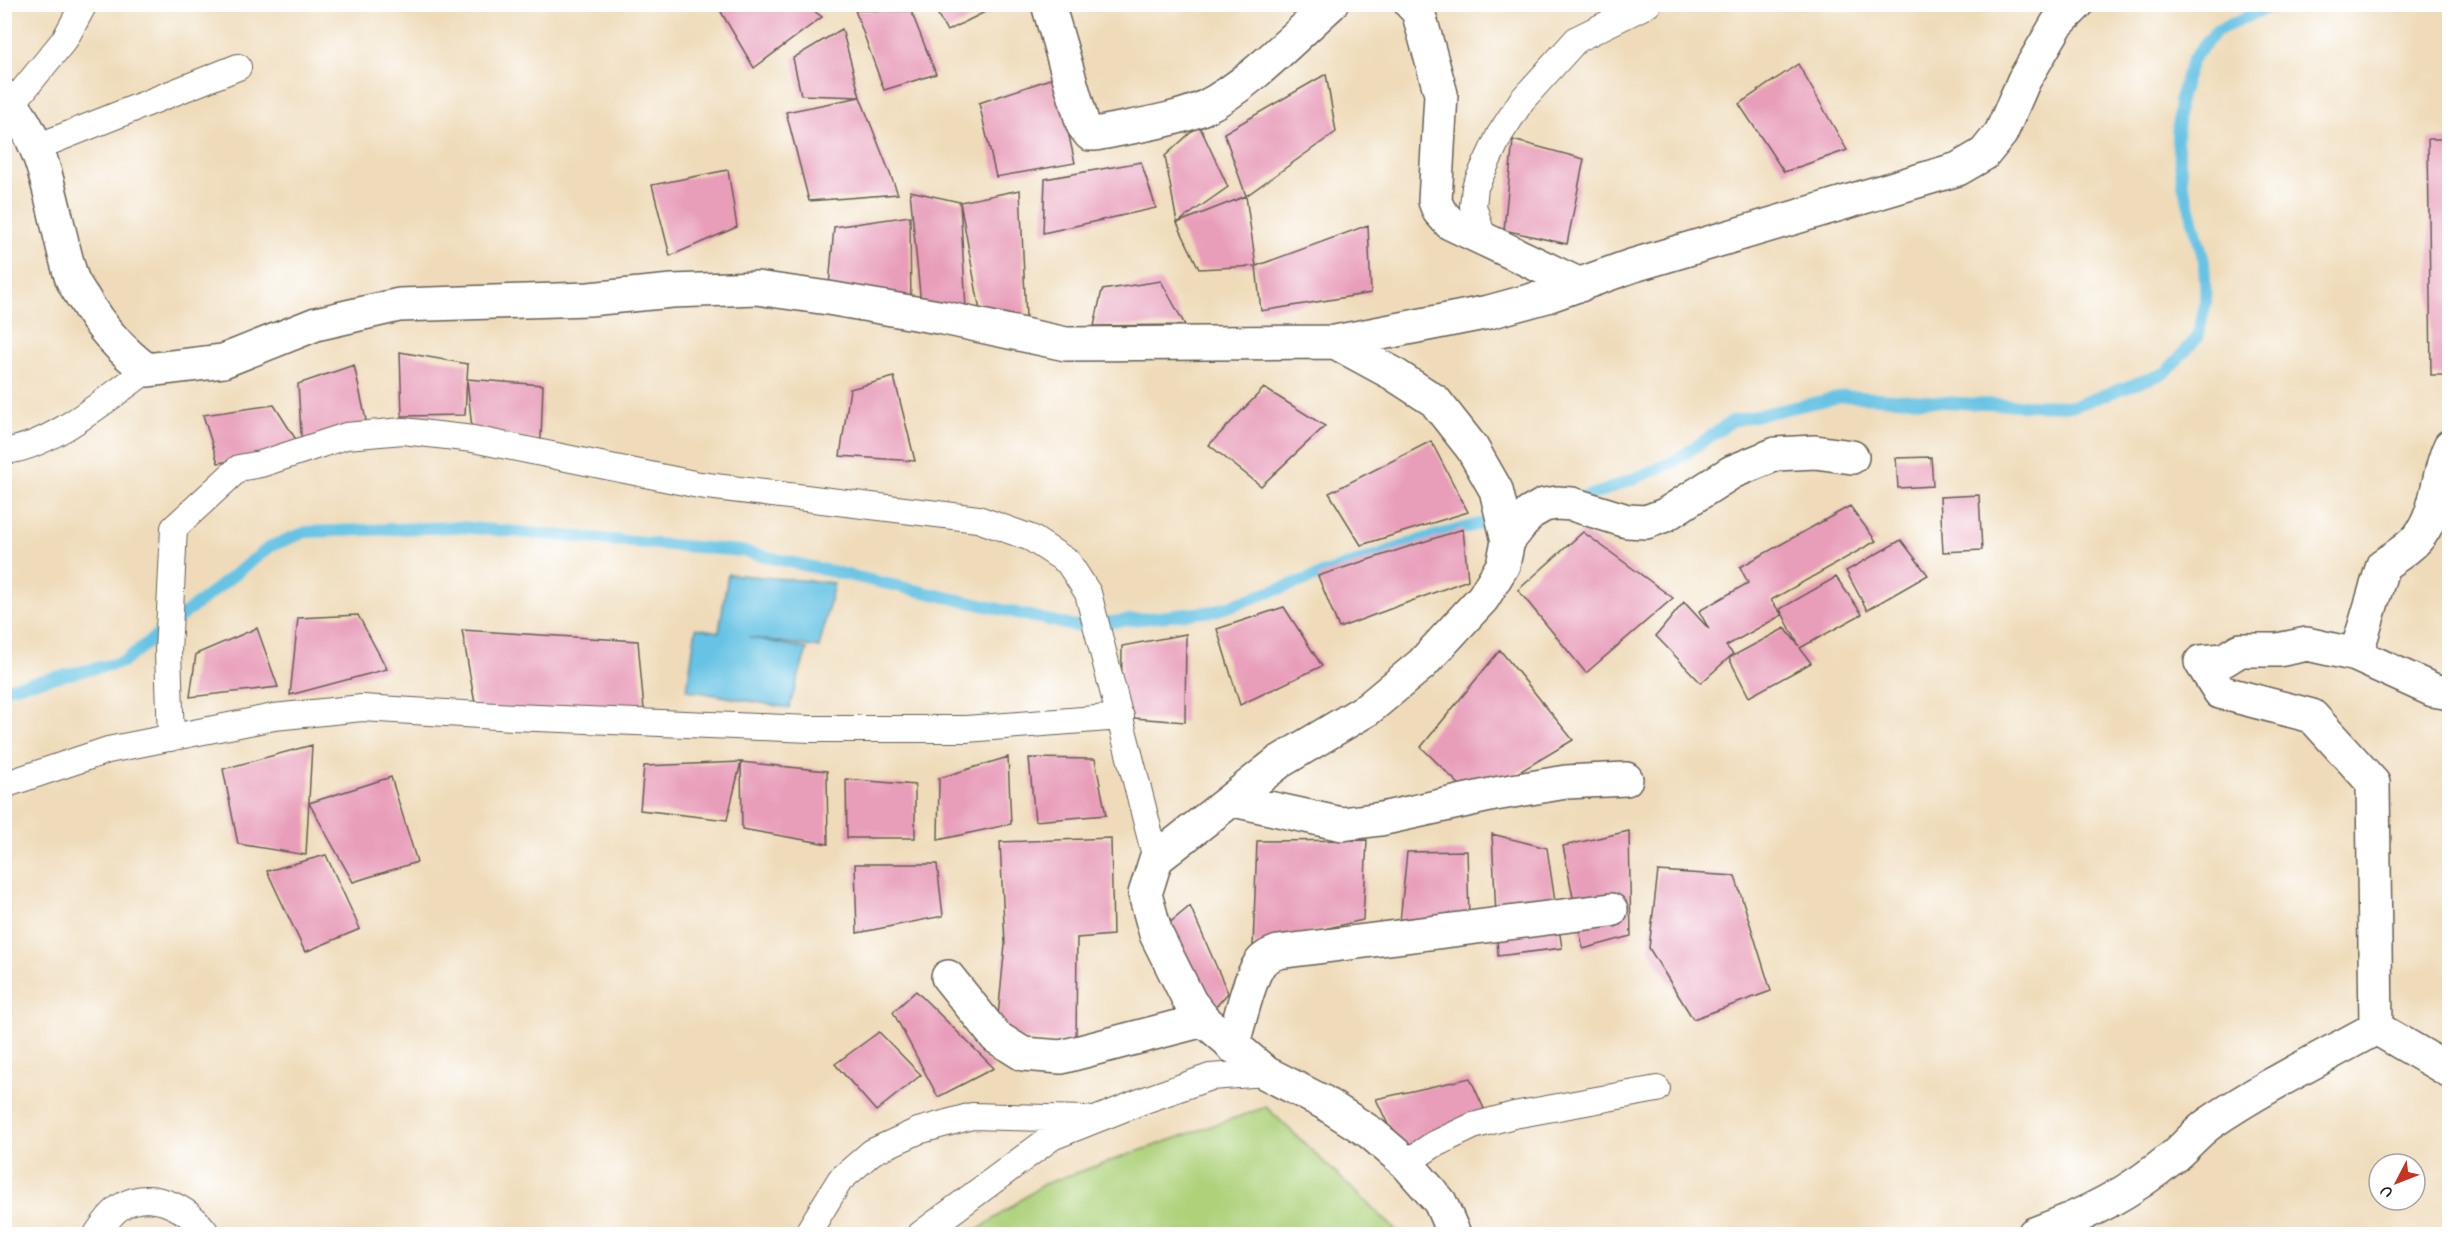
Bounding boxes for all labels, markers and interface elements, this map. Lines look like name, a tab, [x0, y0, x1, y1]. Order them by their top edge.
north arrow	[2367, 1152, 2427, 1212]
text: U	[2376, 1180, 2398, 1202]

